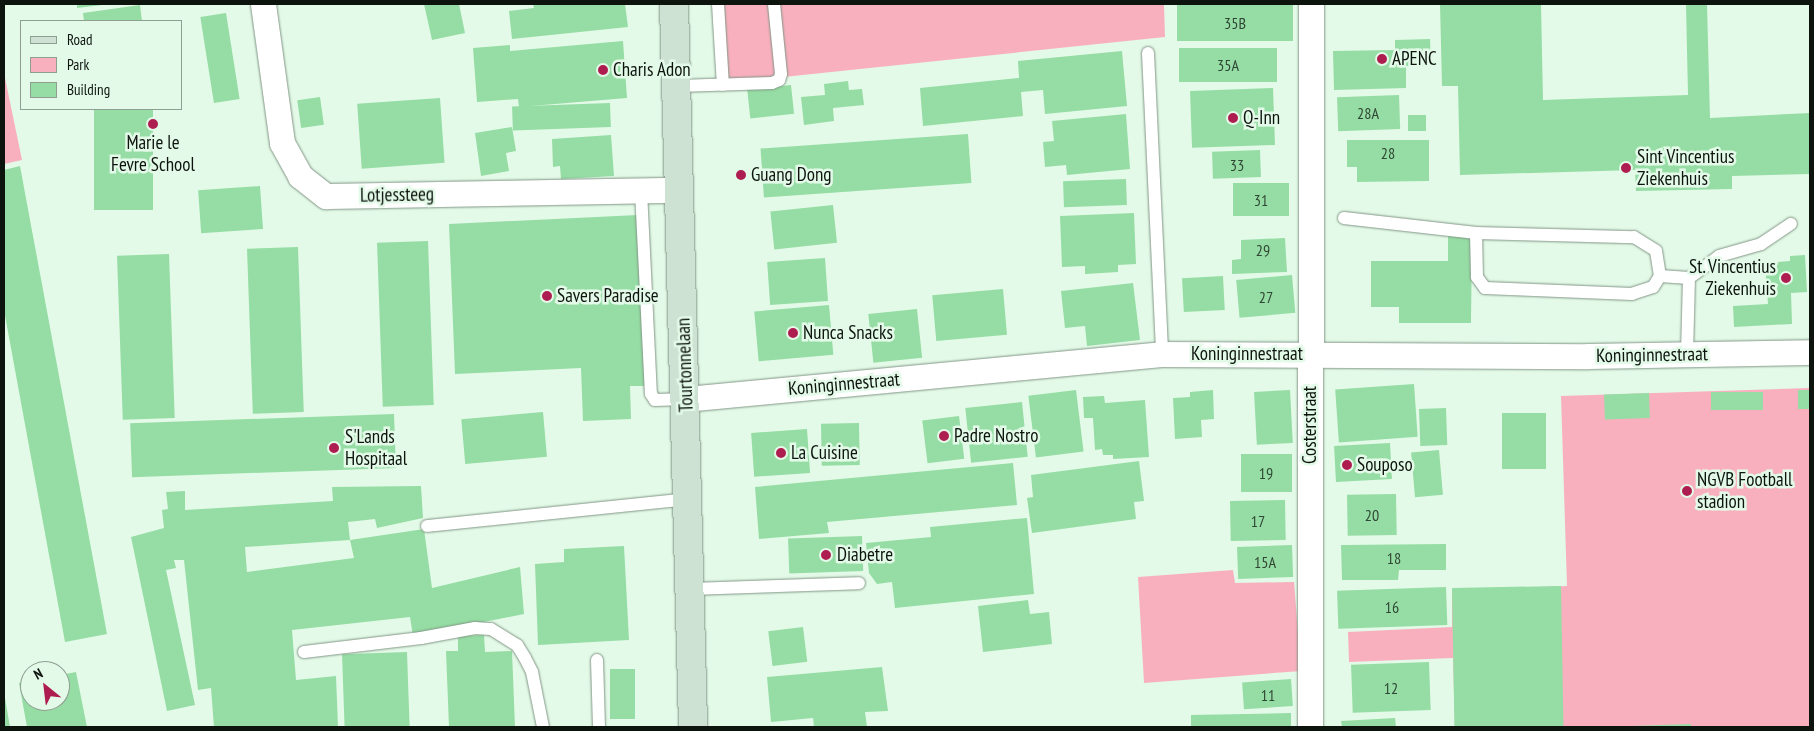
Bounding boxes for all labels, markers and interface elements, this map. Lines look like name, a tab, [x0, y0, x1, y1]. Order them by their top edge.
house number: 35B	[1224, 13, 1246, 33]
legend	[20, 20, 182, 110]
text: Road	[67, 30, 93, 49]
place label: APENC	[1392, 48, 1437, 70]
marker: APENC	[1376, 53, 1388, 65]
text: Park	[67, 55, 89, 74]
house number: 35A	[1217, 55, 1239, 75]
place label: Charis Adon	[613, 59, 691, 81]
marker: Charis Adon	[597, 64, 609, 76]
text: Building	[67, 80, 110, 99]
house number: 28A	[1357, 103, 1379, 123]
place label: Q-Inn	[1243, 107, 1280, 129]
marker: Q-Inn	[1227, 112, 1239, 124]
marker: Marie le Fevre School	[147, 118, 159, 130]
place label: Marie le Fevre School	[111, 132, 195, 176]
house number: 28	[1381, 143, 1395, 163]
place label: Sint Vincentius Ziekenhuis	[1637, 146, 1735, 190]
house number: 33	[1230, 155, 1244, 175]
marker: Sint Vincentius Ziekenhuis	[1619, 161, 1633, 175]
place label: Guang Dong	[751, 164, 832, 186]
marker: Guang Dong	[735, 169, 747, 181]
street label: Lotjessteeg	[360, 183, 434, 207]
house number: 31	[1254, 190, 1268, 210]
house number: 29	[1256, 240, 1270, 260]
place label: St. Vincentius Ziekenhuis	[1687, 256, 1776, 300]
marker: St. Vincentius Ziekenhuis	[1780, 272, 1792, 284]
place label: Savers Paradise	[557, 285, 659, 307]
house number: 27	[1259, 287, 1273, 307]
marker: Savers Paradise	[541, 290, 553, 302]
street label: Tourtonnelaan	[672, 317, 698, 413]
place label: Nunca Snacks	[803, 322, 893, 344]
marker: Nunca Snacks	[787, 327, 799, 339]
street label: Koninginnestraat	[1191, 343, 1303, 365]
street label: Koninginnestraat	[1596, 343, 1708, 367]
street label: Koninginnestraat	[787, 368, 901, 400]
street label: Costerstraat	[1299, 386, 1321, 464]
place label: Padre Nostro	[954, 425, 1038, 447]
place label: S'Lands Hospitaal	[345, 426, 407, 470]
marker: Padre Nostro	[938, 430, 950, 442]
marker: S'Lands Hospitaal	[327, 441, 341, 455]
place label: La Cuisine	[791, 442, 858, 464]
marker: La Cuisine	[775, 447, 787, 459]
place label: Souposo	[1357, 454, 1413, 476]
marker: Souposo	[1341, 459, 1353, 471]
house number: 19	[1259, 463, 1273, 483]
place label: NGVB Football stadion	[1697, 469, 1793, 513]
marker: NGVB Football stadion	[1681, 485, 1693, 497]
house number: 20	[1365, 505, 1379, 525]
house number: 17	[1251, 511, 1265, 531]
place label: Diabetre	[837, 544, 893, 566]
marker: Diabetre	[819, 548, 833, 562]
house number: 18	[1387, 548, 1401, 568]
house number: 15A	[1254, 552, 1276, 572]
house number: 16	[1385, 597, 1399, 617]
north arrow	[20, 661, 70, 711]
text: N	[31, 664, 46, 683]
house number: 12	[1384, 678, 1398, 698]
house number: 11	[1261, 685, 1275, 705]

